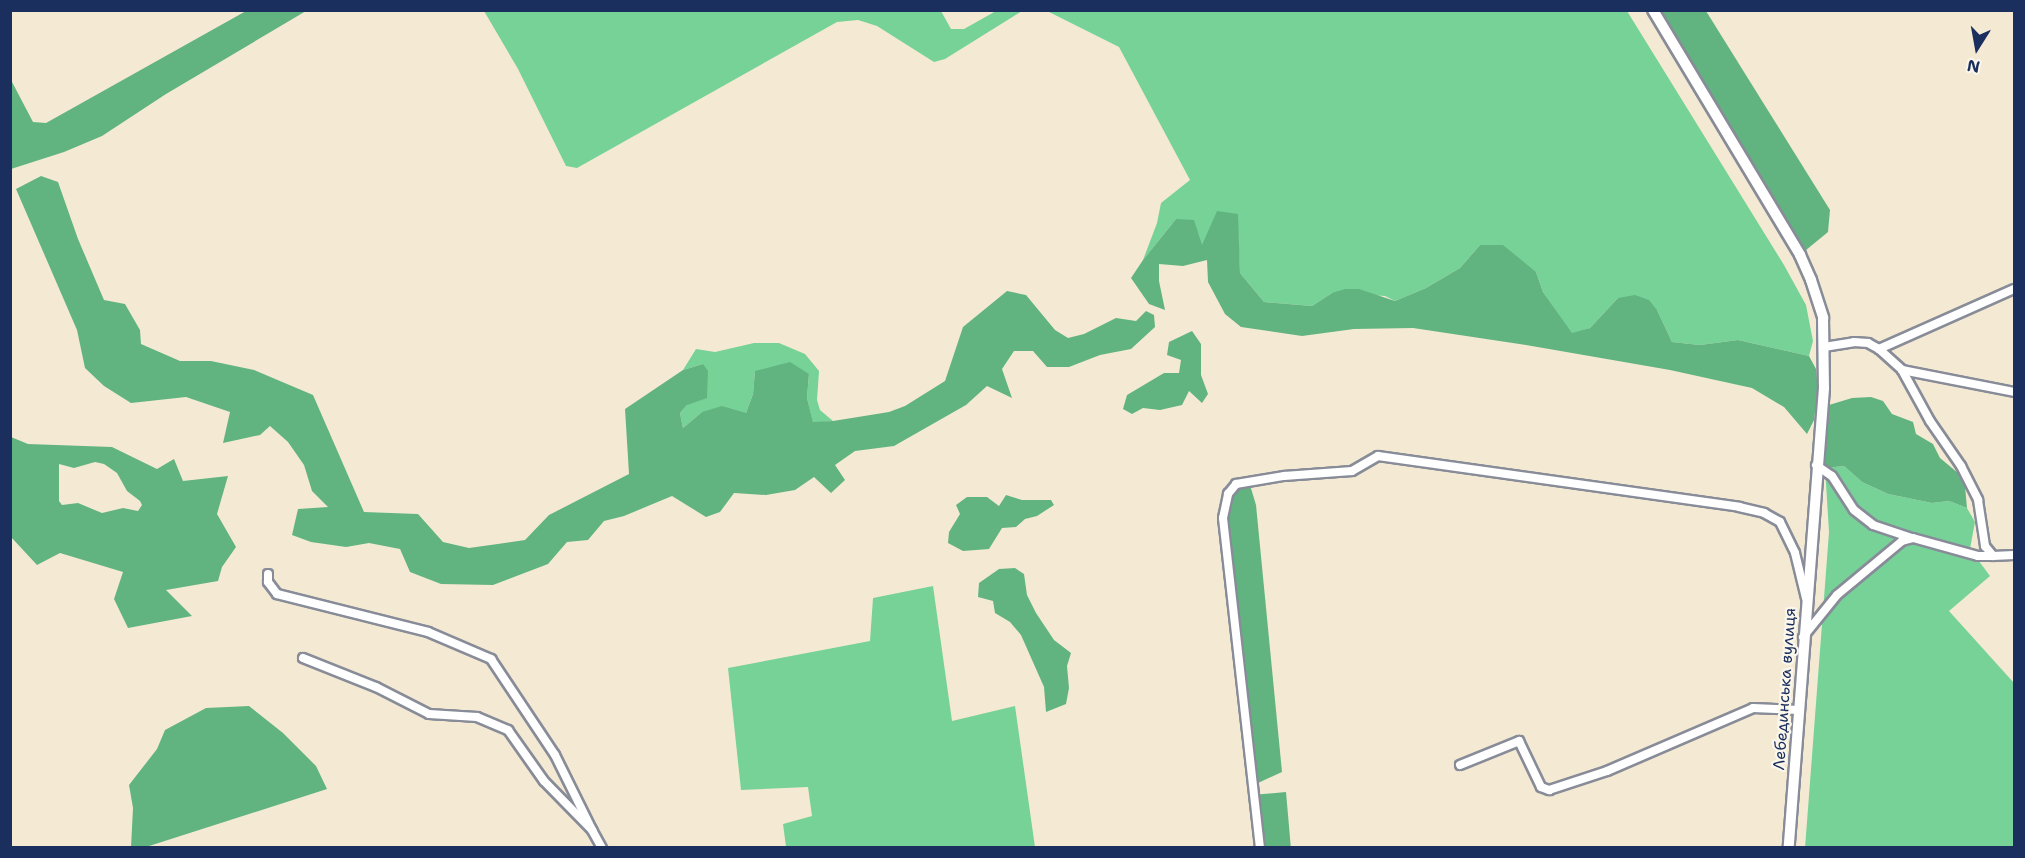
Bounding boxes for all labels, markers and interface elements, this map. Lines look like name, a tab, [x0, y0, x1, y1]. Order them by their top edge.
north arrow	[1947, 18, 2007, 78]
text: N	[1965, 55, 1982, 78]
street label: Лебединська вулиця	[1770, 607, 1800, 771]

